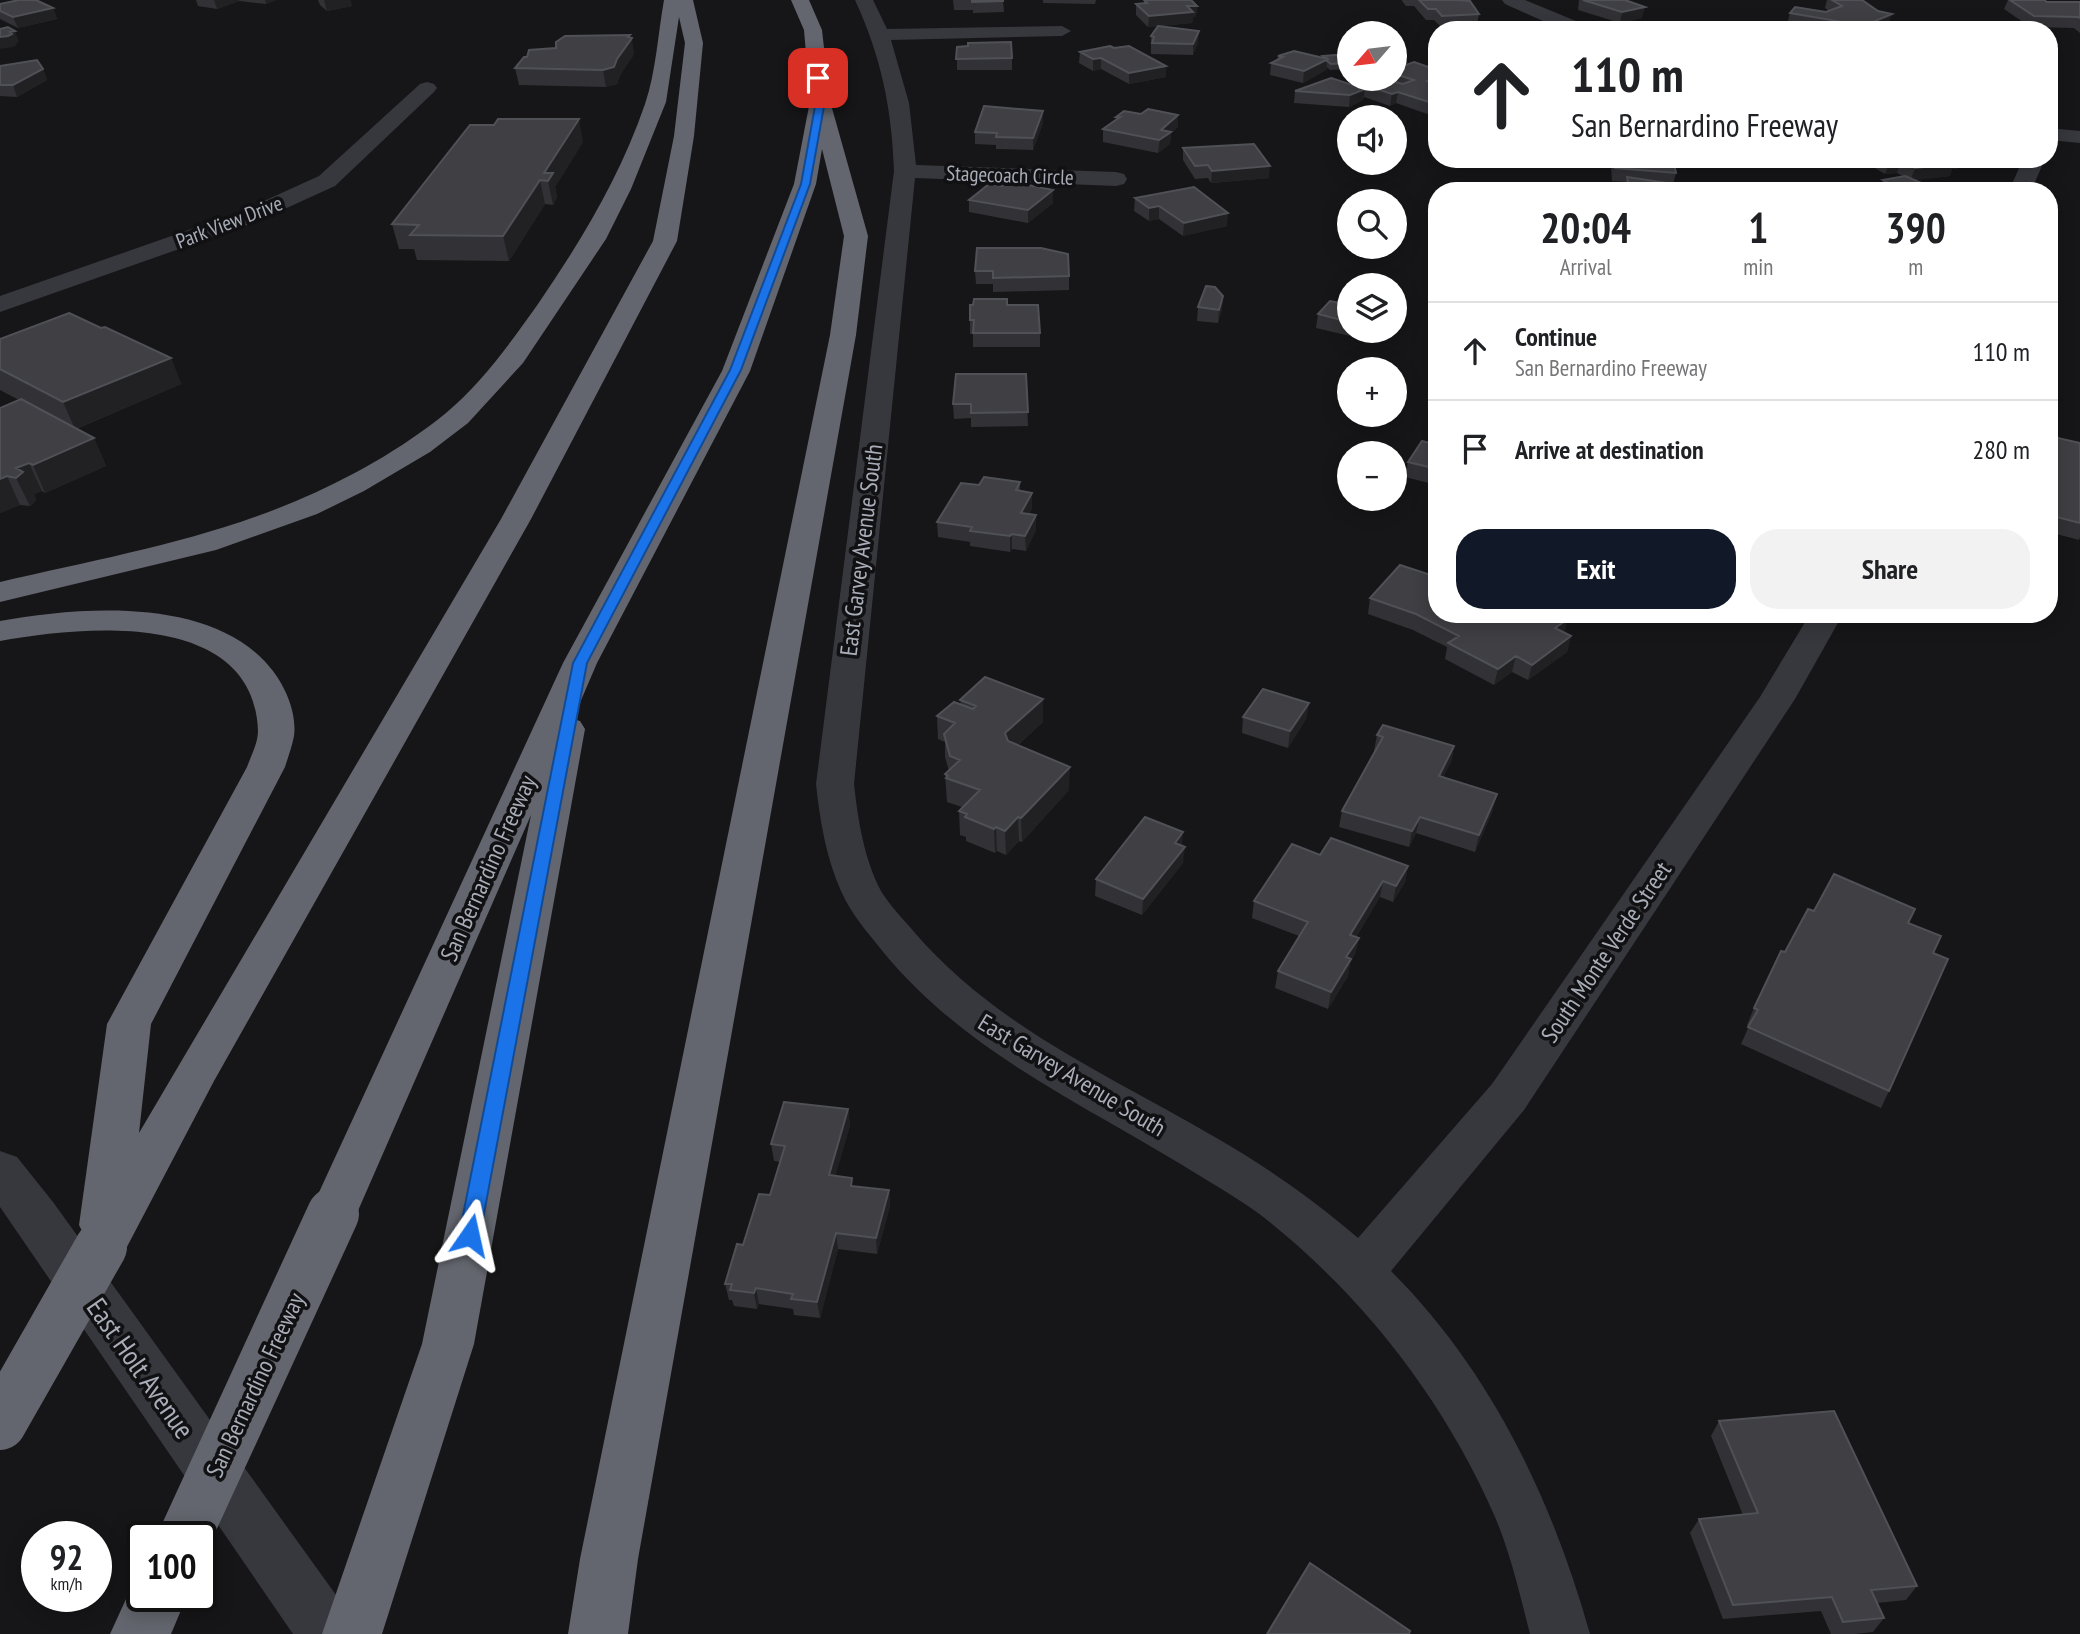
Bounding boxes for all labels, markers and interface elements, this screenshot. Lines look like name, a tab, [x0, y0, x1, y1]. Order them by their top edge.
north arrow	[1337, 21, 1407, 91]
map controls	[1337, 21, 1407, 511]
text: 110 m	[1571, 42, 1684, 106]
pin	[788, 48, 848, 108]
icon: ahead	[1456, 49, 1547, 140]
icon: arrive	[799, 59, 837, 97]
text: San Bernardino Freeway	[1571, 104, 1838, 146]
button: sound	[1337, 105, 1407, 175]
street label: Stagecoach Circle	[946, 159, 1074, 191]
street label: Park View Drive	[172, 189, 286, 255]
button: search	[1337, 189, 1407, 259]
text: 20:04	[1540, 200, 1631, 255]
text: 1	[1748, 200, 1768, 255]
text: 390	[1886, 200, 1946, 255]
text: Arrival	[1560, 252, 1612, 281]
text: min	[1743, 252, 1773, 281]
text: m	[1908, 252, 1923, 281]
button: layers	[1337, 273, 1407, 343]
text: Continue	[1515, 320, 1597, 353]
icon: ahead	[1456, 332, 1494, 370]
text: 110 m	[1972, 335, 2030, 368]
text: San Bernardino Freeway	[1515, 353, 1707, 382]
button: +	[1337, 357, 1407, 427]
icon: arrive	[1456, 430, 1494, 468]
text: Arrive at destination	[1515, 433, 1704, 466]
text: 280 m	[1972, 433, 2030, 466]
button: −	[1337, 441, 1407, 511]
street label: East Garvey Avenue South	[833, 442, 889, 658]
button: Exit	[1456, 529, 1736, 609]
button: Share	[1750, 529, 2030, 609]
street label: San Bernardino Freeway	[433, 770, 543, 966]
street label: South Monte Verde Street	[1534, 855, 1678, 1048]
street label: East Garvey Avenue South	[973, 1007, 1171, 1143]
position arrow	[433, 1198, 507, 1272]
street label: San Bernardino Freeway	[199, 1288, 311, 1482]
street label: East Holt Avenue	[79, 1290, 203, 1446]
speed limit sign: 100	[126, 1521, 217, 1612]
text: 92	[50, 1534, 83, 1580]
text: km/h	[51, 1572, 82, 1595]

